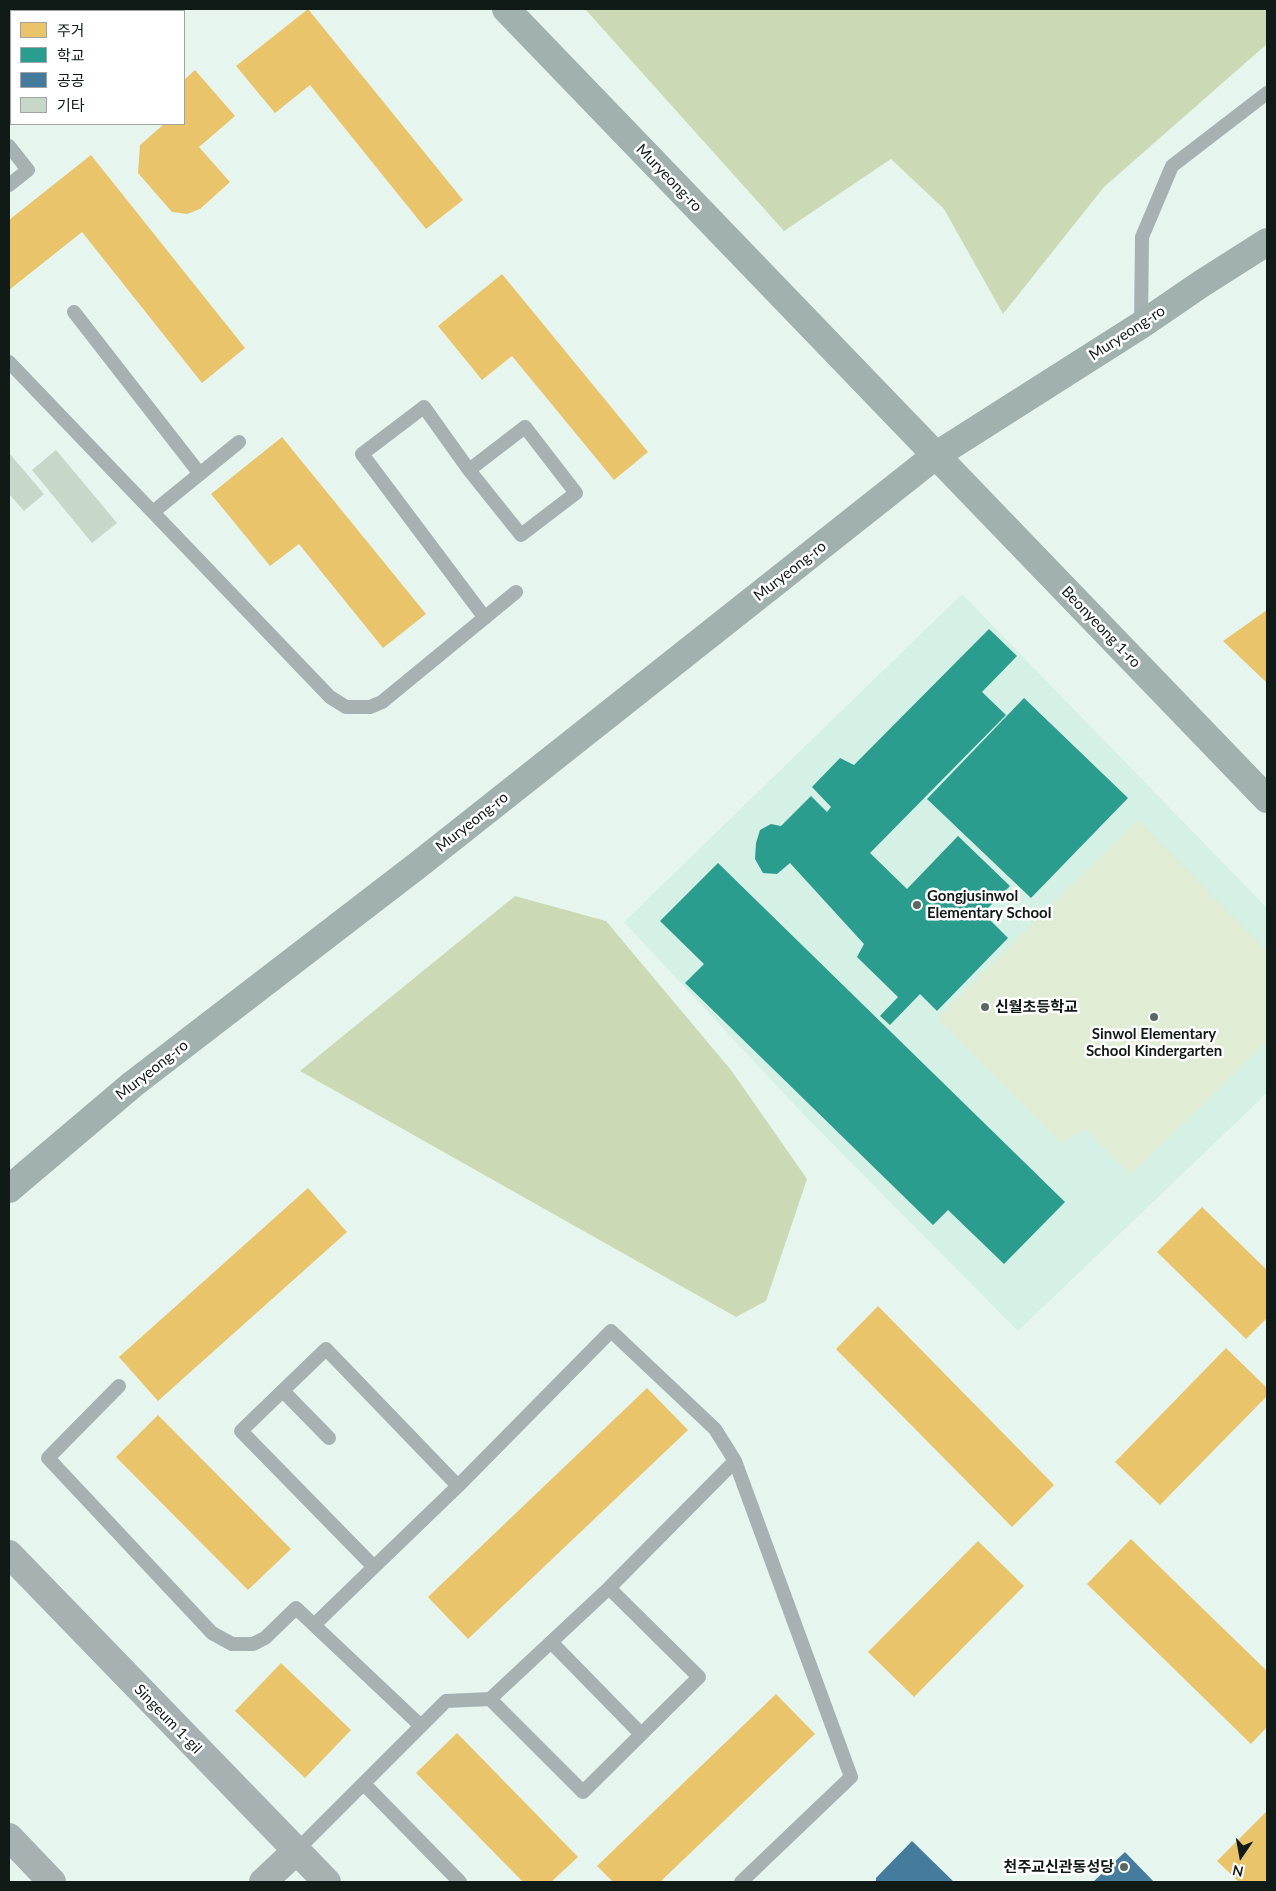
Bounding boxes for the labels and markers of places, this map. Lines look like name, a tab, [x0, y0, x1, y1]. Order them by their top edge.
place label: Gongjusinwol Elementary School	[927, 887, 1051, 922]
marker: Gongjusinwol Elementary School	[911, 899, 923, 911]
place label: 신월초등학교	[995, 998, 1078, 1016]
marker: 신월초등학교	[979, 1001, 991, 1013]
marker: Sinwol Elementary School Kindergarten	[1148, 1011, 1160, 1023]
place label: Sinwol Elementary School Kindergarten	[1086, 1025, 1222, 1060]
place label: 천주교신관동성당	[1004, 1858, 1114, 1876]
marker: 천주교신관동성당	[1118, 1861, 1130, 1873]

